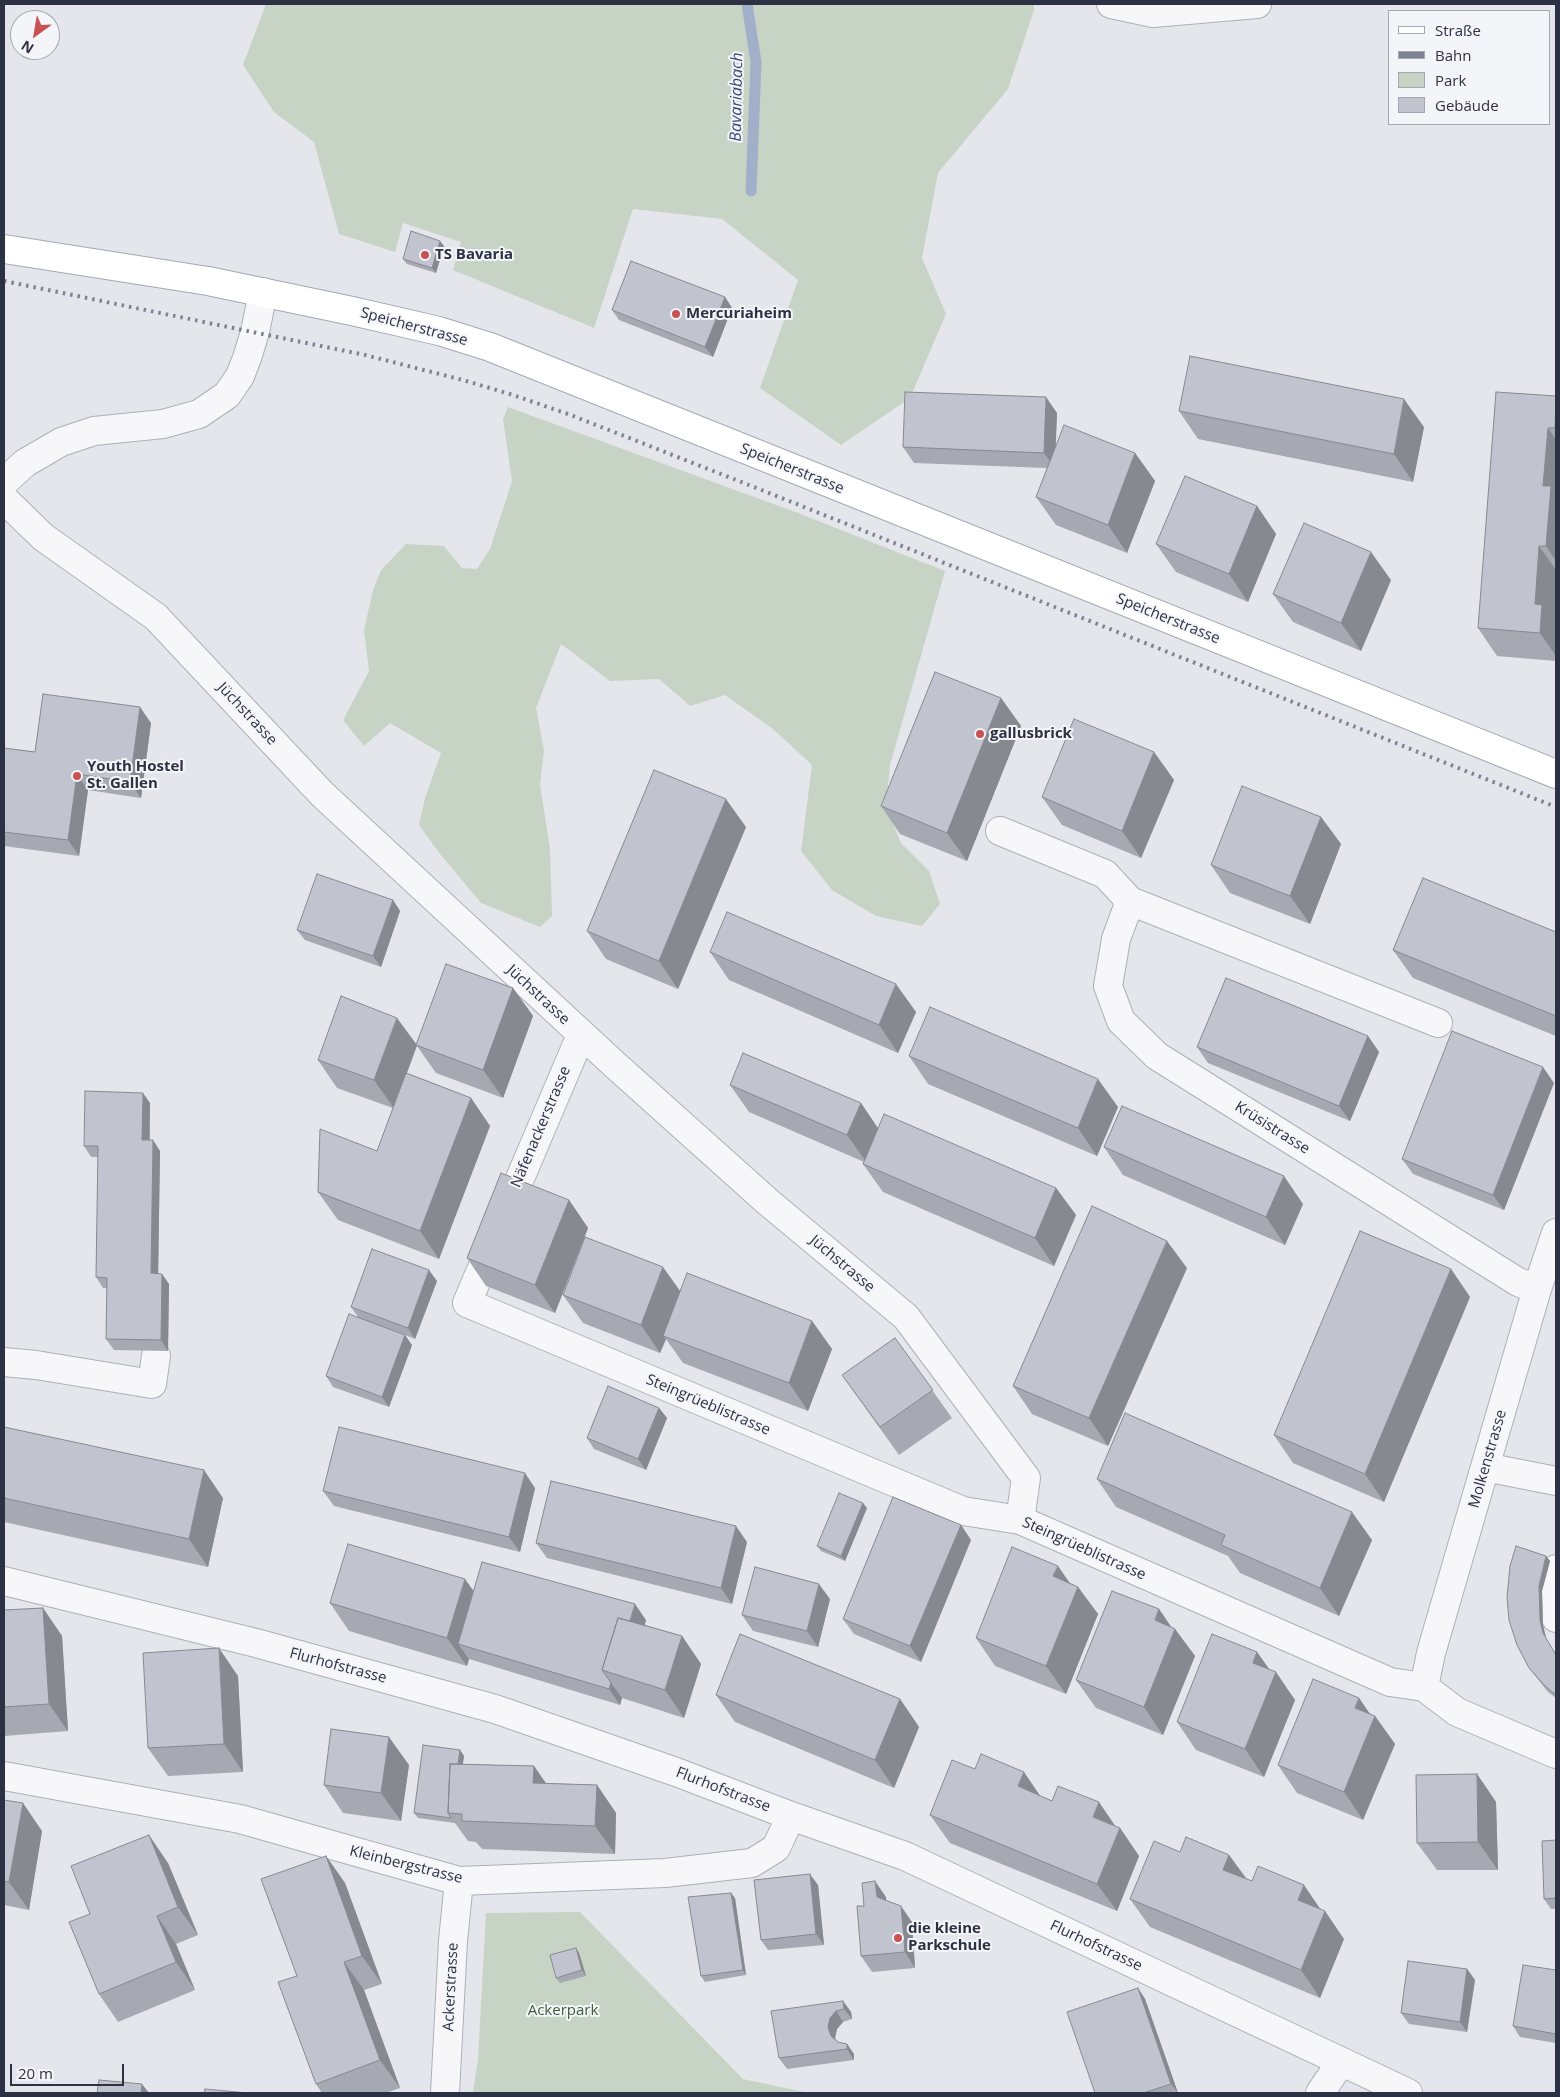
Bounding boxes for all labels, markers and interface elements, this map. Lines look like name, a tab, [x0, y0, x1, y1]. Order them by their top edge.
north arrow	[10, 10, 60, 60]
legend	[1388, 10, 1550, 125]
text: Straße	[1435, 20, 1481, 40]
text: N	[17, 36, 37, 58]
text: Bahn	[1435, 45, 1471, 65]
water label: Bavariabach	[727, 52, 747, 142]
text: Park	[1435, 70, 1466, 90]
text: Gebäude	[1435, 95, 1499, 115]
place label: TS Bavaria	[435, 246, 513, 264]
marker: TS Bavaria	[419, 249, 431, 261]
street label: Speicherstrasse	[358, 304, 470, 350]
place label: Mercuriaheim	[686, 305, 792, 323]
marker: Mercuriaheim	[670, 308, 682, 320]
street label: Speicherstrasse	[738, 440, 846, 498]
street label: Speicherstrasse	[1114, 590, 1222, 648]
street label: Jüchstrasse	[213, 679, 281, 749]
place label: gallusbrick	[990, 725, 1072, 743]
marker: gallusbrick	[974, 728, 986, 740]
place label: Youth Hostel St. Gallen	[87, 758, 184, 793]
marker: Youth Hostel St. Gallen	[71, 770, 83, 782]
street label: Jüchstrasse	[503, 961, 573, 1029]
street label: Näfenackerstrasse	[507, 1064, 575, 1190]
street label: Krüsistrasse	[1231, 1098, 1313, 1158]
street label: Jüchstrasse	[806, 1232, 878, 1296]
street label: Steingrüeblistrasse	[643, 1371, 773, 1439]
street label: Molkenstrasse	[1465, 1408, 1511, 1510]
street label: Steingrüeblistrasse	[1019, 1514, 1149, 1584]
street label: Flurhofstrasse	[287, 1644, 389, 1688]
street label: Flurhofstrasse	[673, 1764, 773, 1816]
street label: Kleinbergstrasse	[348, 1842, 464, 1888]
street label: Flurhofstrasse	[1047, 1917, 1145, 1975]
place label: die kleine Parkschule	[908, 1920, 991, 1955]
marker: die kleine Parkschule	[892, 1932, 904, 1944]
street label: Ackerstrasse	[440, 1942, 462, 2032]
park label: Ackerpark	[528, 2002, 598, 2020]
scale bar	[12, 2054, 126, 2086]
text: 20 m	[18, 2063, 53, 2083]

